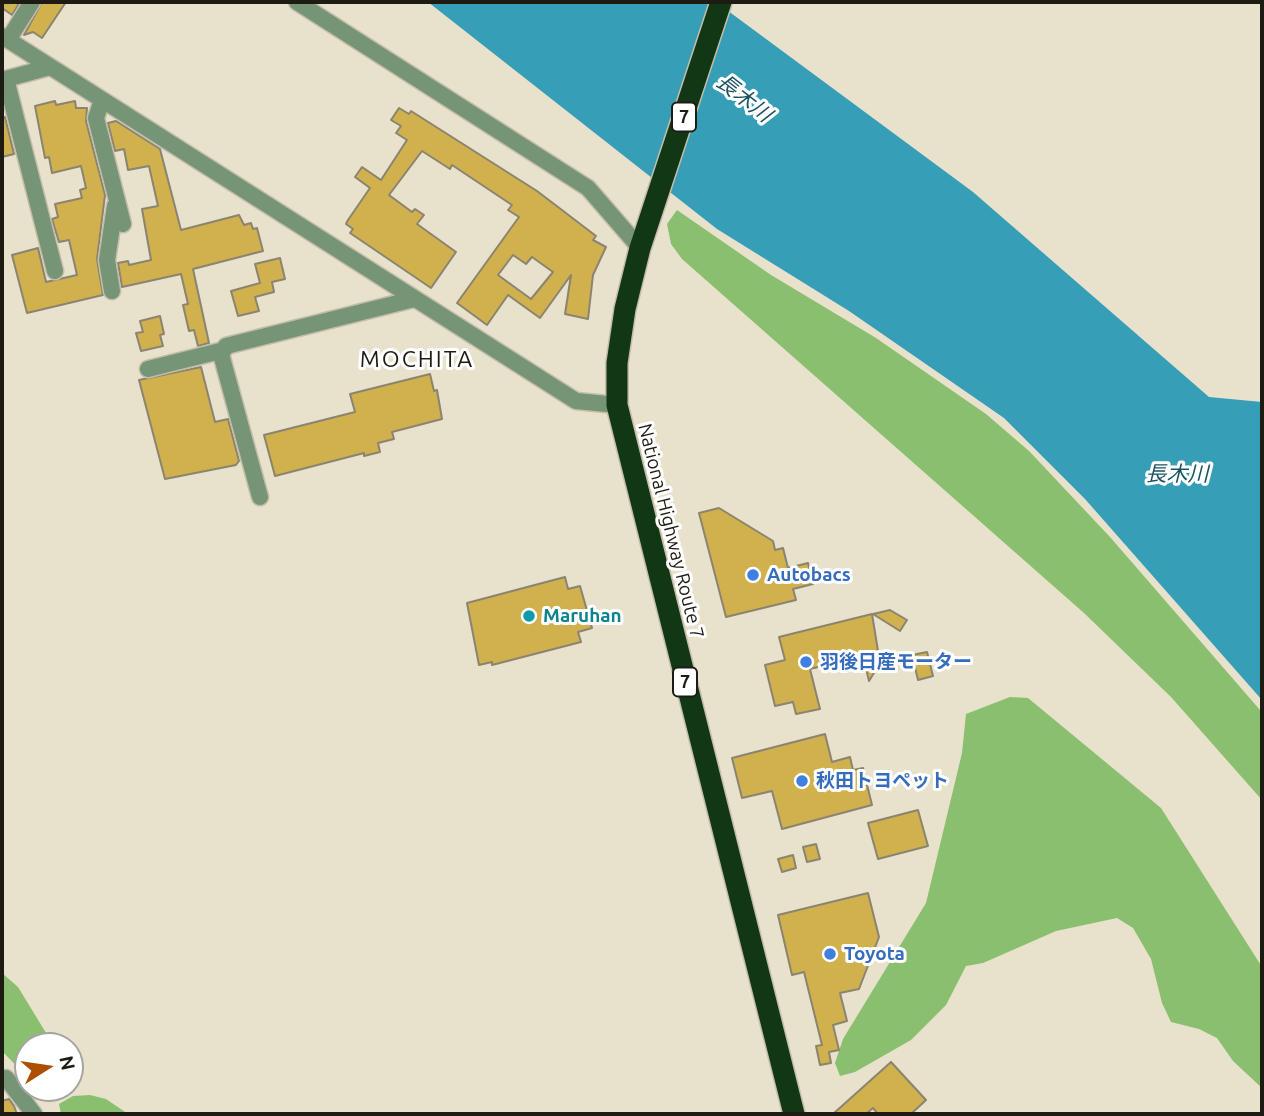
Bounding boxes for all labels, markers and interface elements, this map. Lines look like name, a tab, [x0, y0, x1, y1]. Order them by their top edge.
water label: 長木川	[711, 69, 777, 127]
road number: 7	[672, 103, 696, 132]
district label: MOCHITA	[361, 345, 473, 373]
street label: National Highway Route 7	[633, 421, 709, 641]
water label: 長木川	[1146, 461, 1208, 487]
place label: Autobacs	[767, 564, 851, 586]
marker: Autobacs	[745, 567, 761, 583]
place label: Maruhan	[543, 605, 622, 627]
marker: Maruhan	[521, 608, 537, 624]
place label: 羽後日産モーター	[820, 651, 972, 673]
marker: 羽後日産モーター	[798, 654, 814, 670]
road number: 7	[673, 668, 697, 696]
place label: 秋田トヨペット	[816, 770, 949, 792]
marker: 秋田トヨペット	[794, 773, 810, 789]
place label: Toyota	[844, 943, 905, 965]
marker: Toyota	[822, 946, 838, 962]
north arrow	[14, 1032, 84, 1102]
text: N	[55, 1054, 80, 1072]

